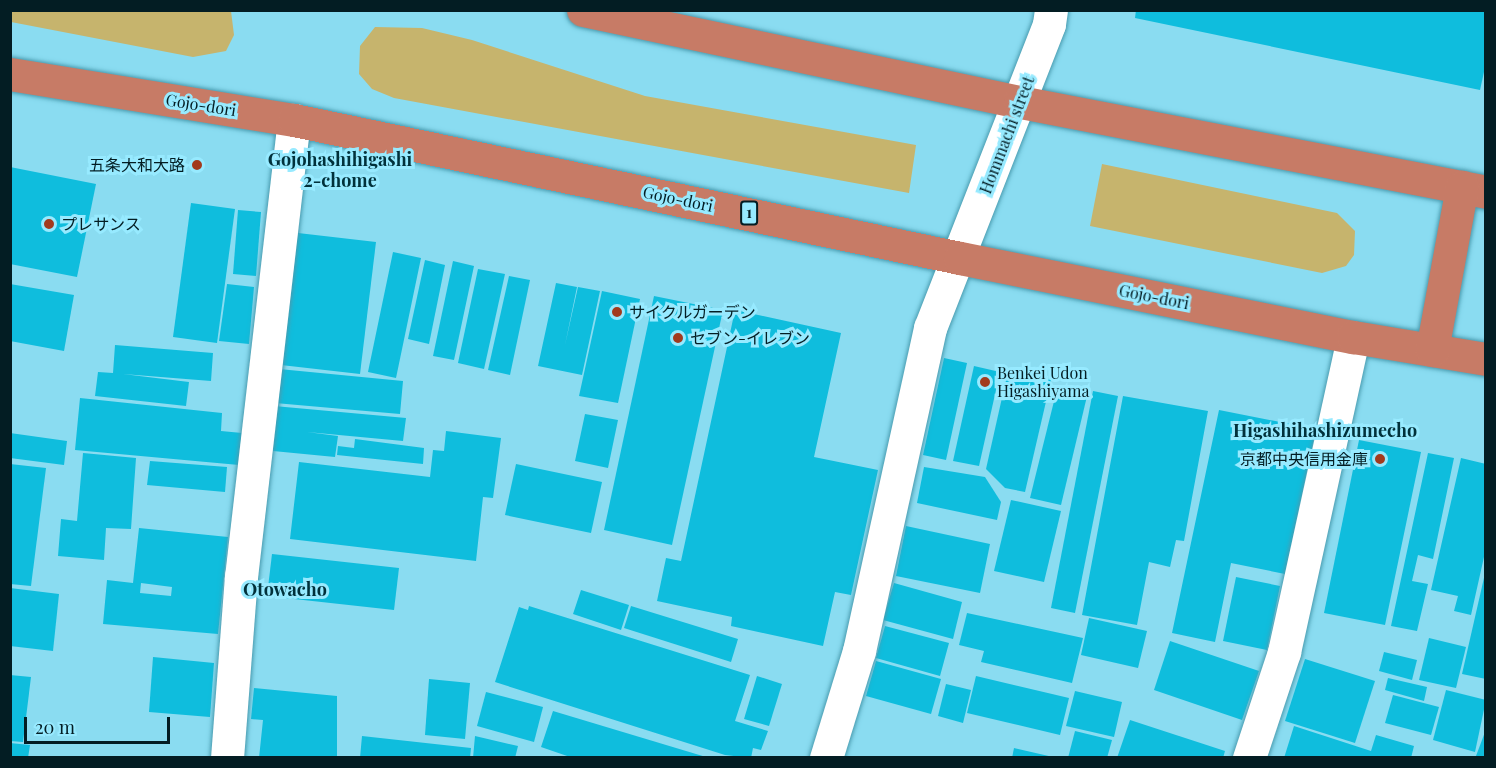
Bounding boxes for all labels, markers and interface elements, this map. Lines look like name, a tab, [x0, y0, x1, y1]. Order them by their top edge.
street label: Hommachi street	[976, 74, 1038, 196]
street label: Gojo-dori	[164, 90, 238, 120]
district label: Gojohashihigashi 2-chome	[268, 149, 412, 192]
place label: 五条大和大路	[89, 155, 185, 175]
marker: 五条大和大路	[190, 158, 204, 172]
street label: Gojo-dori	[641, 182, 715, 216]
road number: 1	[740, 201, 758, 225]
place label: プレサンス	[61, 214, 141, 234]
marker: プレサンス	[42, 217, 56, 231]
street label: Gojo-dori	[1117, 281, 1191, 313]
place label: サイクルガーデン	[629, 302, 757, 322]
marker: サイクルガーデン	[610, 305, 624, 319]
place label: セブン-イレブン	[690, 328, 810, 348]
marker: セブン-イレブン	[671, 331, 685, 345]
place label: Benkei Udon Higashiyama	[997, 363, 1089, 401]
marker: Benkei Udon Higashiyama	[978, 375, 992, 389]
district label: Higashihashizumecho	[1233, 419, 1417, 441]
place label: 京都中央信用金庫	[1240, 449, 1368, 469]
marker: 京都中央信用金庫	[1373, 452, 1387, 466]
district label: Otowacho	[243, 578, 327, 600]
scale bar	[27, 705, 172, 743]
text: 20 m	[35, 715, 75, 739]

